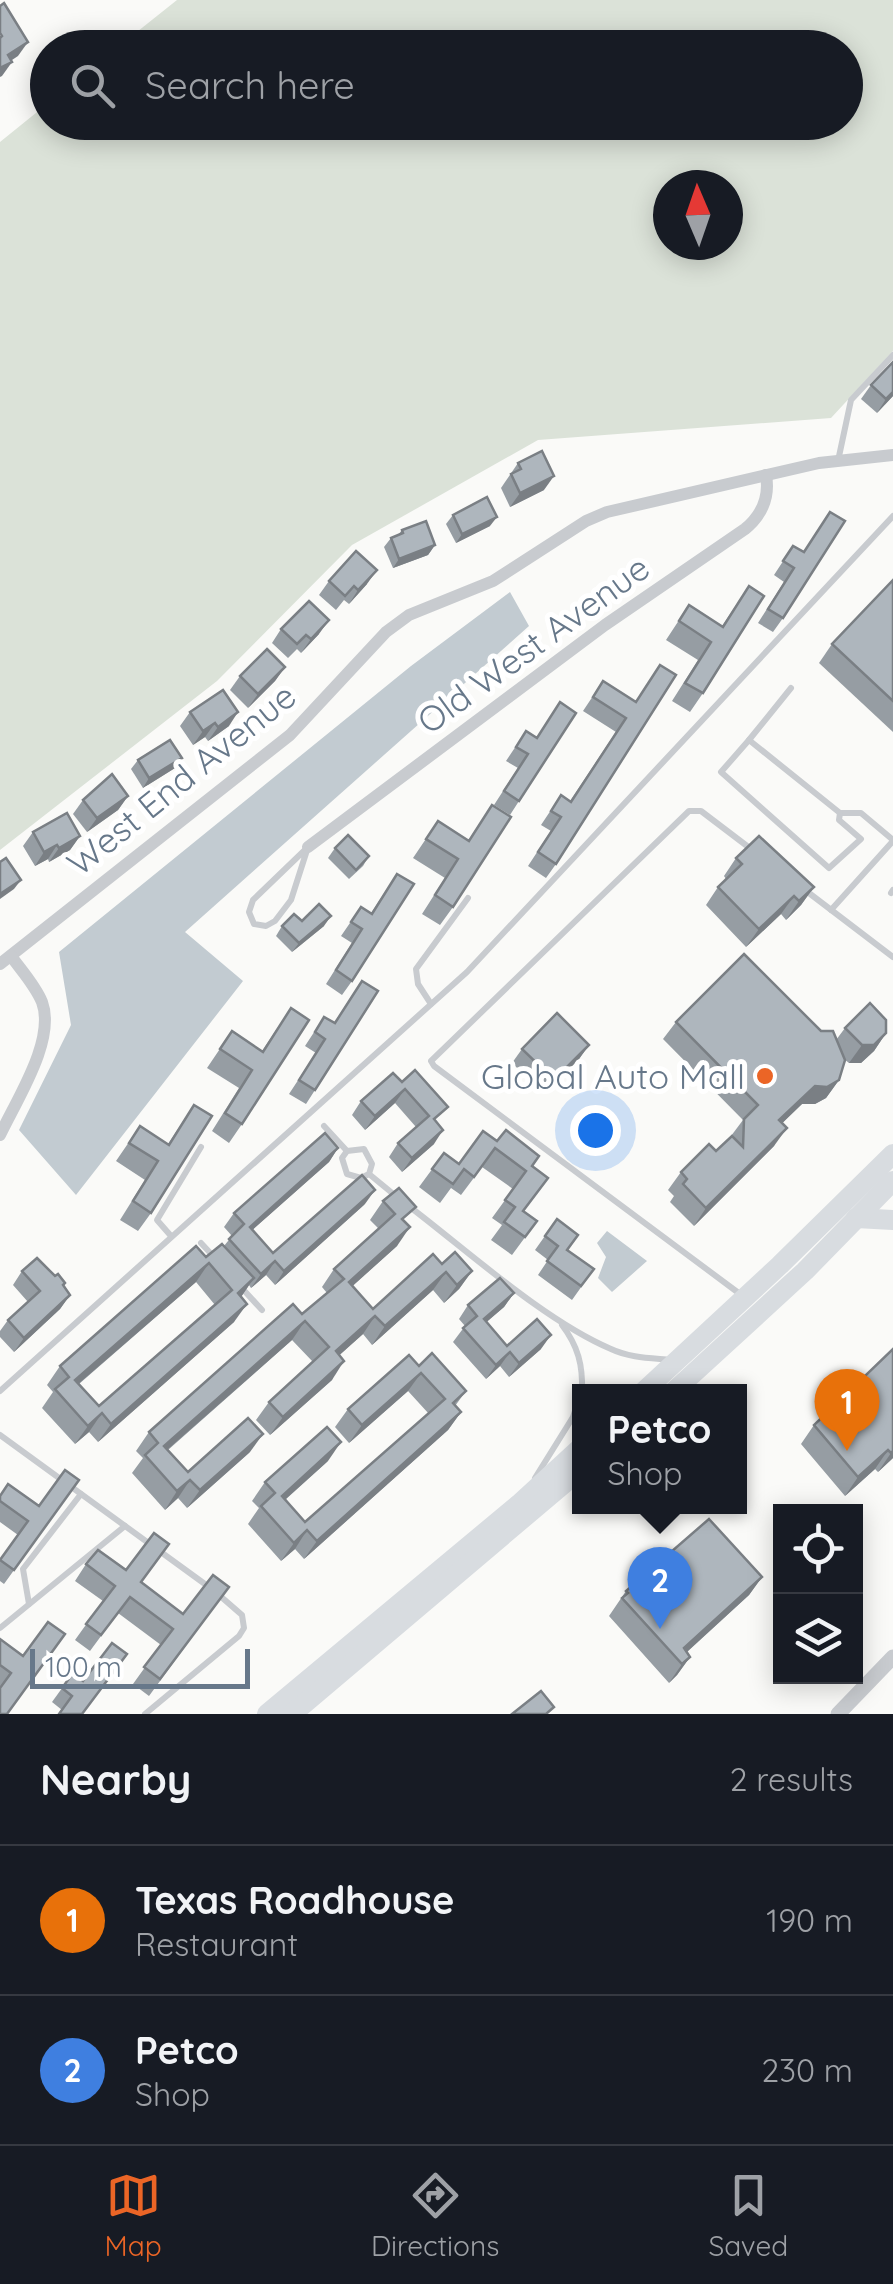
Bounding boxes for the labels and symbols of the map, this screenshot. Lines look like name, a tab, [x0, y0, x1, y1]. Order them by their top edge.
north arrow	[653, 170, 743, 260]
street label: Old West Avenue	[408, 545, 658, 743]
street label: West End Avenue	[58, 673, 304, 885]
place label: Global Auto Mall	[481, 1054, 745, 1098]
marker: Global Auto Mall	[754, 1065, 776, 1087]
your location	[570, 1105, 621, 1156]
pin: 1	[814, 1368, 880, 1451]
pin: 2	[628, 1546, 692, 1629]
scale bar	[30, 1644, 250, 1688]

